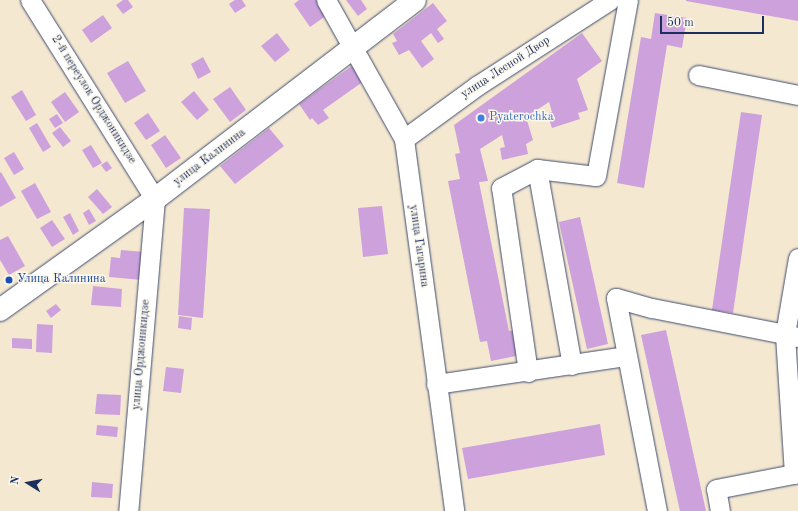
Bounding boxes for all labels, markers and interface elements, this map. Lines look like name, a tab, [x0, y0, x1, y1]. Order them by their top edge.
scale bar	[662, 8, 766, 34]
text: 50 m	[667, 17, 694, 29]
street label: 2-й переулок Орджоникидзе	[47, 33, 139, 167]
street label: улица Лесной Двор	[459, 34, 553, 102]
place label: Pyaterochka	[489, 111, 554, 125]
marker: Pyaterochka	[476, 113, 486, 123]
street label: улица Калинина	[171, 126, 249, 190]
street label: улица Гагарина	[405, 204, 431, 288]
place label: Улица Калинина	[17, 273, 106, 287]
marker: Улица Калинина	[4, 275, 14, 285]
street label: улица Орджоникидзе	[130, 299, 154, 411]
north arrow	[8, 463, 48, 503]
text: N	[10, 475, 22, 486]

